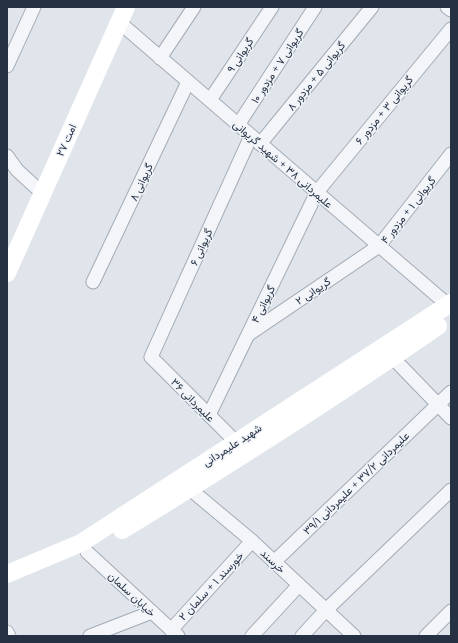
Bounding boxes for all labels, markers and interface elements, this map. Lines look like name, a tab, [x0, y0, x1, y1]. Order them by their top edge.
street label: گریوانی ۷ + مزدور ۱۰	[248, 26, 306, 106]
street label: گریوانی ۹	[223, 35, 257, 75]
street label: گریوانی ۵ + مزدور ۸	[284, 39, 348, 113]
street label: گریوانی ۳ + مزدور ۶	[352, 73, 416, 147]
street label: علیمردانی ۳۸ + شهید گریوانی	[230, 117, 336, 211]
street label: امت ۲۷	[53, 122, 79, 158]
street label: گریوانی ۸	[126, 161, 156, 203]
street label: گریوانی ۱ + مزدور ۴	[377, 174, 439, 246]
street label: گریوانی ۶	[187, 226, 215, 268]
street label: گریوانی ۲	[293, 274, 333, 308]
street label: گریوانی ۴	[248, 283, 278, 325]
street label: علیمردانی ۳۶	[168, 375, 218, 425]
street label: شهید علیمردانی	[200, 420, 265, 469]
street label: علیمردانی ۳۷/۲ + علیمردانی ۳۹/۱	[300, 428, 412, 538]
street label: خرسند	[258, 546, 288, 576]
street label: خورسند ۱ + سلمان ۲	[176, 549, 246, 623]
street label: خیابان سلمان	[105, 569, 159, 619]

